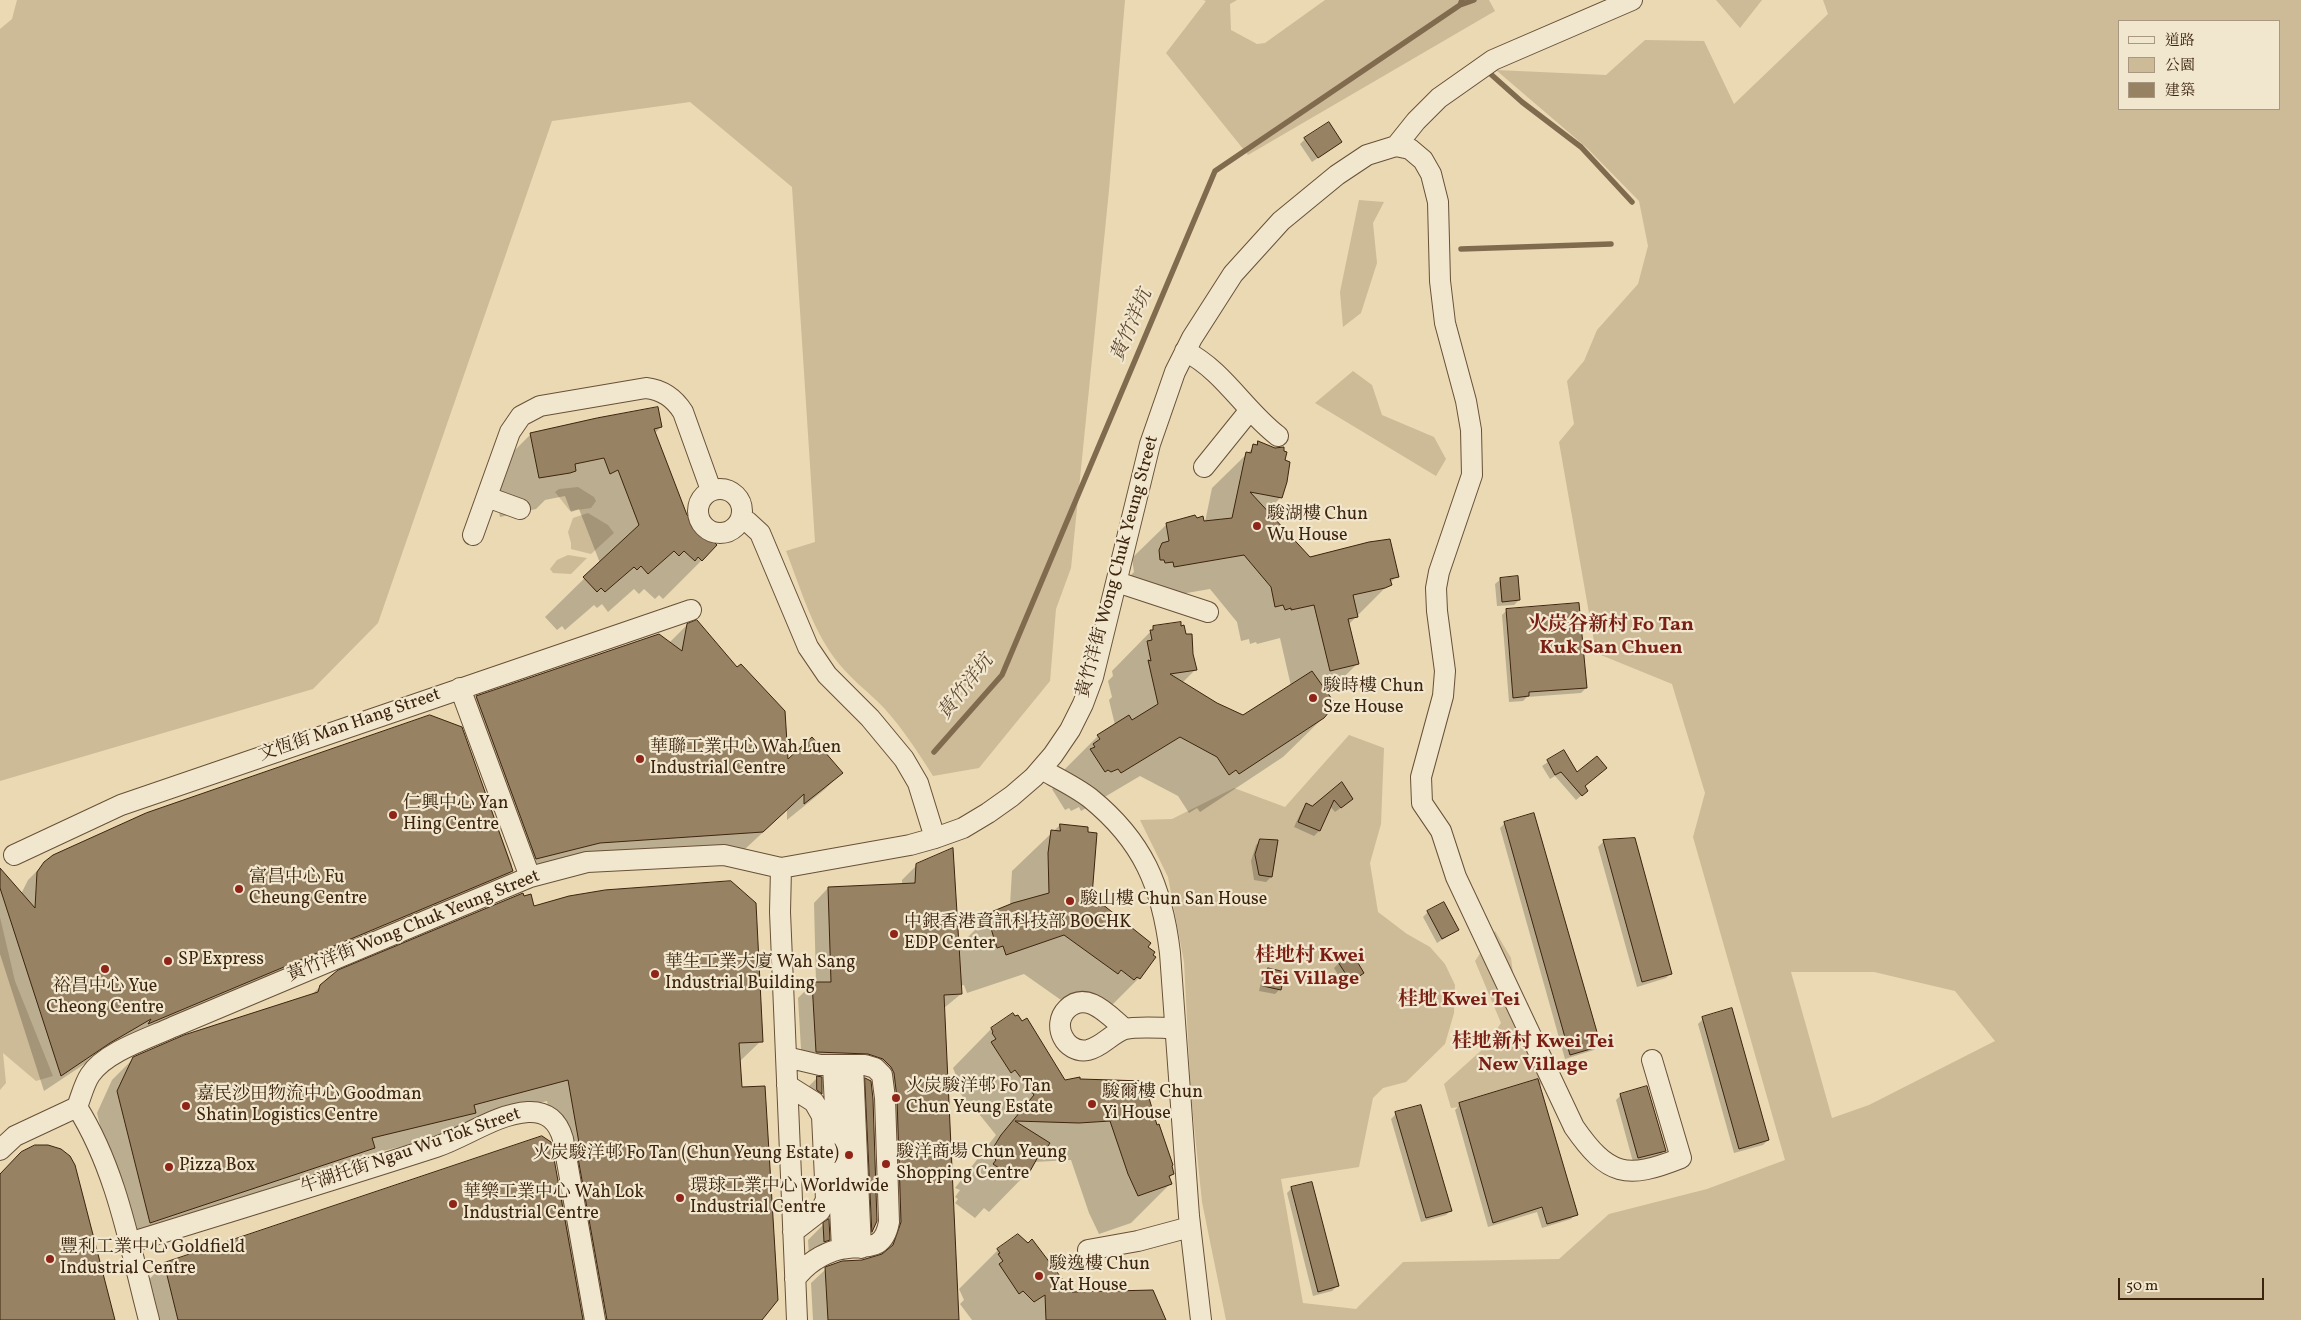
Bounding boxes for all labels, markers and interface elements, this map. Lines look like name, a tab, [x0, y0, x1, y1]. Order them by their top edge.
legend	[2118, 20, 2281, 110]
text: 道路	[2165, 31, 2195, 52]
text: 公園	[2165, 56, 2195, 77]
text: 建築	[2165, 81, 2195, 102]
water label: 黃竹洋坑	[1108, 287, 1158, 365]
street label: 黃竹洋街 Wong Chuk Yeung Street	[1074, 434, 1164, 700]
place label: 駿湖樓 Chun Wu House	[1267, 505, 1368, 548]
marker: 駿湖樓 Chun Wu House	[1251, 520, 1263, 532]
district label: 火炭谷新村 Fo Tan Kuk San Chuen	[1528, 614, 1694, 661]
water label: 黃竹洋坑	[935, 651, 999, 725]
place label: 駿時樓 Chun Sze House	[1323, 677, 1424, 720]
street label: 文恆街 Man Hang Street	[256, 685, 444, 767]
marker: 駿時樓 Chun Sze House	[1307, 692, 1319, 704]
place label: 華聯工業中心 Wah Luen Industrial Centre	[650, 738, 841, 781]
marker: 華聯工業中心 Wah Luen Industrial Centre	[634, 753, 646, 765]
place label: 仁興中心 Yan Hing Centre	[403, 794, 508, 836]
marker: 仁興中心 Yan Hing Centre	[387, 809, 399, 821]
street label: 黃竹洋街 Wong Chuk Yeung Street	[285, 866, 543, 988]
place label: 富昌中心 Fu Cheung Centre	[249, 868, 367, 911]
marker: 富昌中心 Fu Cheung Centre	[233, 883, 245, 895]
place label: 駿山樓 Chun San House	[1080, 890, 1267, 912]
marker: 駿山樓 Chun San House	[1064, 895, 1076, 907]
place label: 中銀香港資訊科技部 BOCHK EDP Center	[904, 913, 1131, 956]
marker: 中銀香港資訊科技部 BOCHK EDP Center	[888, 928, 900, 940]
district label: 桂地村 Kwei Tei Village	[1255, 945, 1365, 992]
place label: SP Express	[178, 950, 264, 972]
place label: 華生工業大廈 Wah Sang Industrial Building	[665, 953, 856, 996]
marker: SP Express	[162, 955, 174, 967]
marker: 裕昌中心 Yue Cheong Centre	[99, 963, 111, 975]
marker: 華生工業大廈 Wah Sang Industrial Building	[649, 968, 661, 980]
place label: 裕昌中心 Yue Cheong Centre	[46, 977, 164, 1020]
district label: 桂地 Kwei Tei	[1398, 989, 1520, 1013]
district label: 桂地新村 Kwei Tei New Village	[1452, 1031, 1614, 1078]
place label: 火炭駿洋邨 Fo Tan Chun Yeung Estate	[906, 1077, 1053, 1120]
place label: 駿爾樓 Chun Yi House	[1102, 1083, 1203, 1126]
place label: 嘉民沙田物流中心 Goodman Shatin Logistics Centre	[196, 1085, 422, 1128]
marker: 火炭駿洋邨 Fo Tan Chun Yeung Estate	[890, 1092, 902, 1104]
marker: 駿爾樓 Chun Yi House	[1086, 1098, 1098, 1110]
marker: 嘉民沙田物流中心 Goodman Shatin Logistics Centre	[180, 1100, 192, 1112]
street label: 牛湖托街 Ngau Wu Tok Street	[298, 1104, 524, 1200]
place label: 駿洋商場 Chun Yeung Shopping Centre	[896, 1143, 1067, 1186]
place label: 火炭駿洋邨 Fo Tan (Chun Yeung Estate)	[533, 1144, 839, 1166]
marker: 火炭駿洋邨 Fo Tan (Chun Yeung Estate)	[843, 1149, 855, 1161]
place label: Pizza Box	[179, 1156, 255, 1178]
marker: 駿洋商場 Chun Yeung Shopping Centre	[880, 1158, 892, 1170]
marker: Pizza Box	[163, 1161, 175, 1173]
place label: 環球工業中心 Worldwide Industrial Centre	[690, 1177, 889, 1220]
place label: 華樂工業中心 Wah Lok Industrial Centre	[463, 1183, 644, 1226]
marker: 環球工業中心 Worldwide Industrial Centre	[674, 1192, 686, 1204]
marker: 華樂工業中心 Wah Lok Industrial Centre	[447, 1198, 459, 1210]
place label: 豐利工業中心 Goldfield Industrial Centre	[60, 1238, 245, 1280]
marker: 豐利工業中心 Goldfield Industrial Centre	[44, 1253, 56, 1265]
place label: 駿逸樓 Chun Yat House	[1049, 1255, 1150, 1298]
scale bar	[2121, 1268, 2267, 1300]
marker: 駿逸樓 Chun Yat House	[1033, 1270, 1045, 1282]
text: 50 m	[2126, 1276, 2158, 1297]

